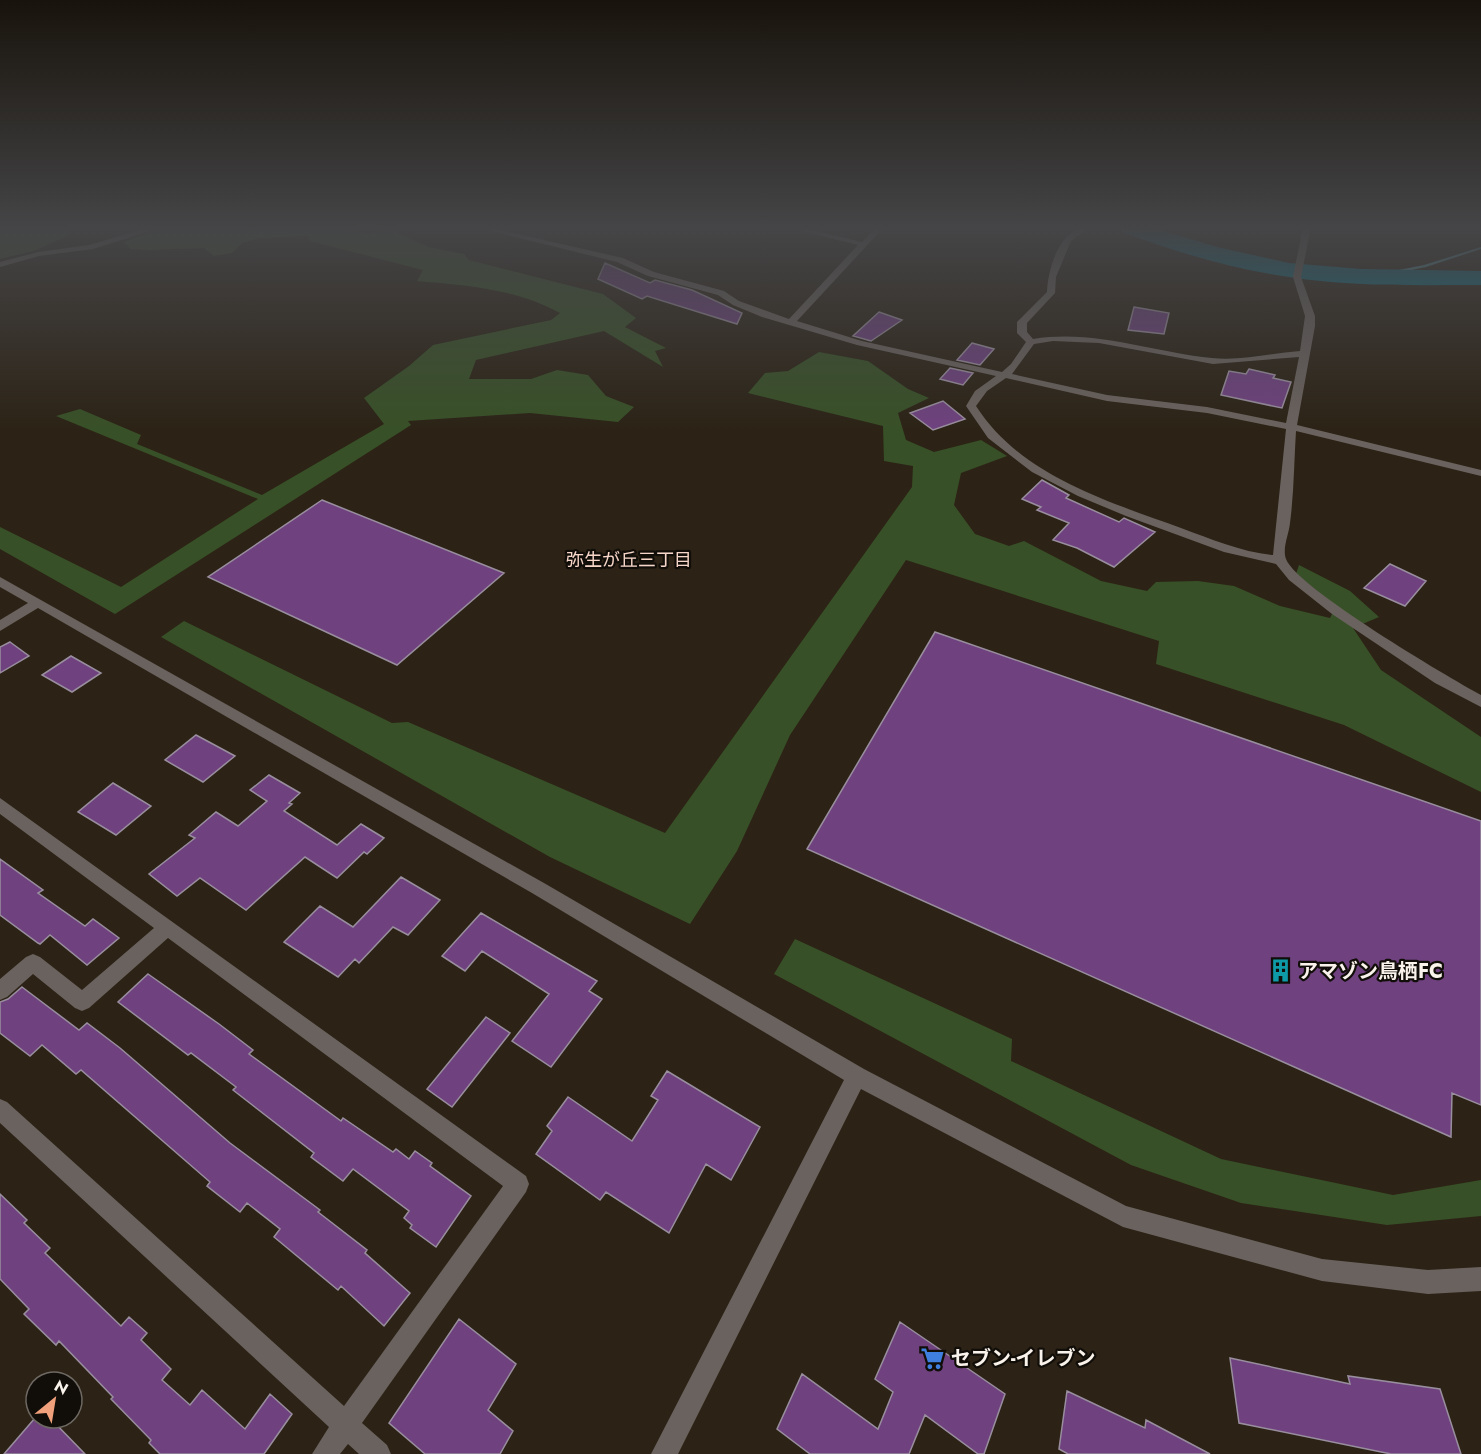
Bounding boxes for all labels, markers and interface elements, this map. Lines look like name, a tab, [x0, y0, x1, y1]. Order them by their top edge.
district label: 弥生が丘三丁目	[566, 547, 692, 573]
place label: アマゾン鳥栖FC	[1298, 957, 1443, 986]
building icon: アマゾン鳥栖FC	[1267, 958, 1293, 984]
place label: セブン-イレブン	[951, 1344, 1095, 1373]
supermarket icon: セブン-イレブン	[920, 1345, 946, 1371]
north arrow	[24, 1370, 84, 1430]
text: N	[50, 1374, 73, 1401]

